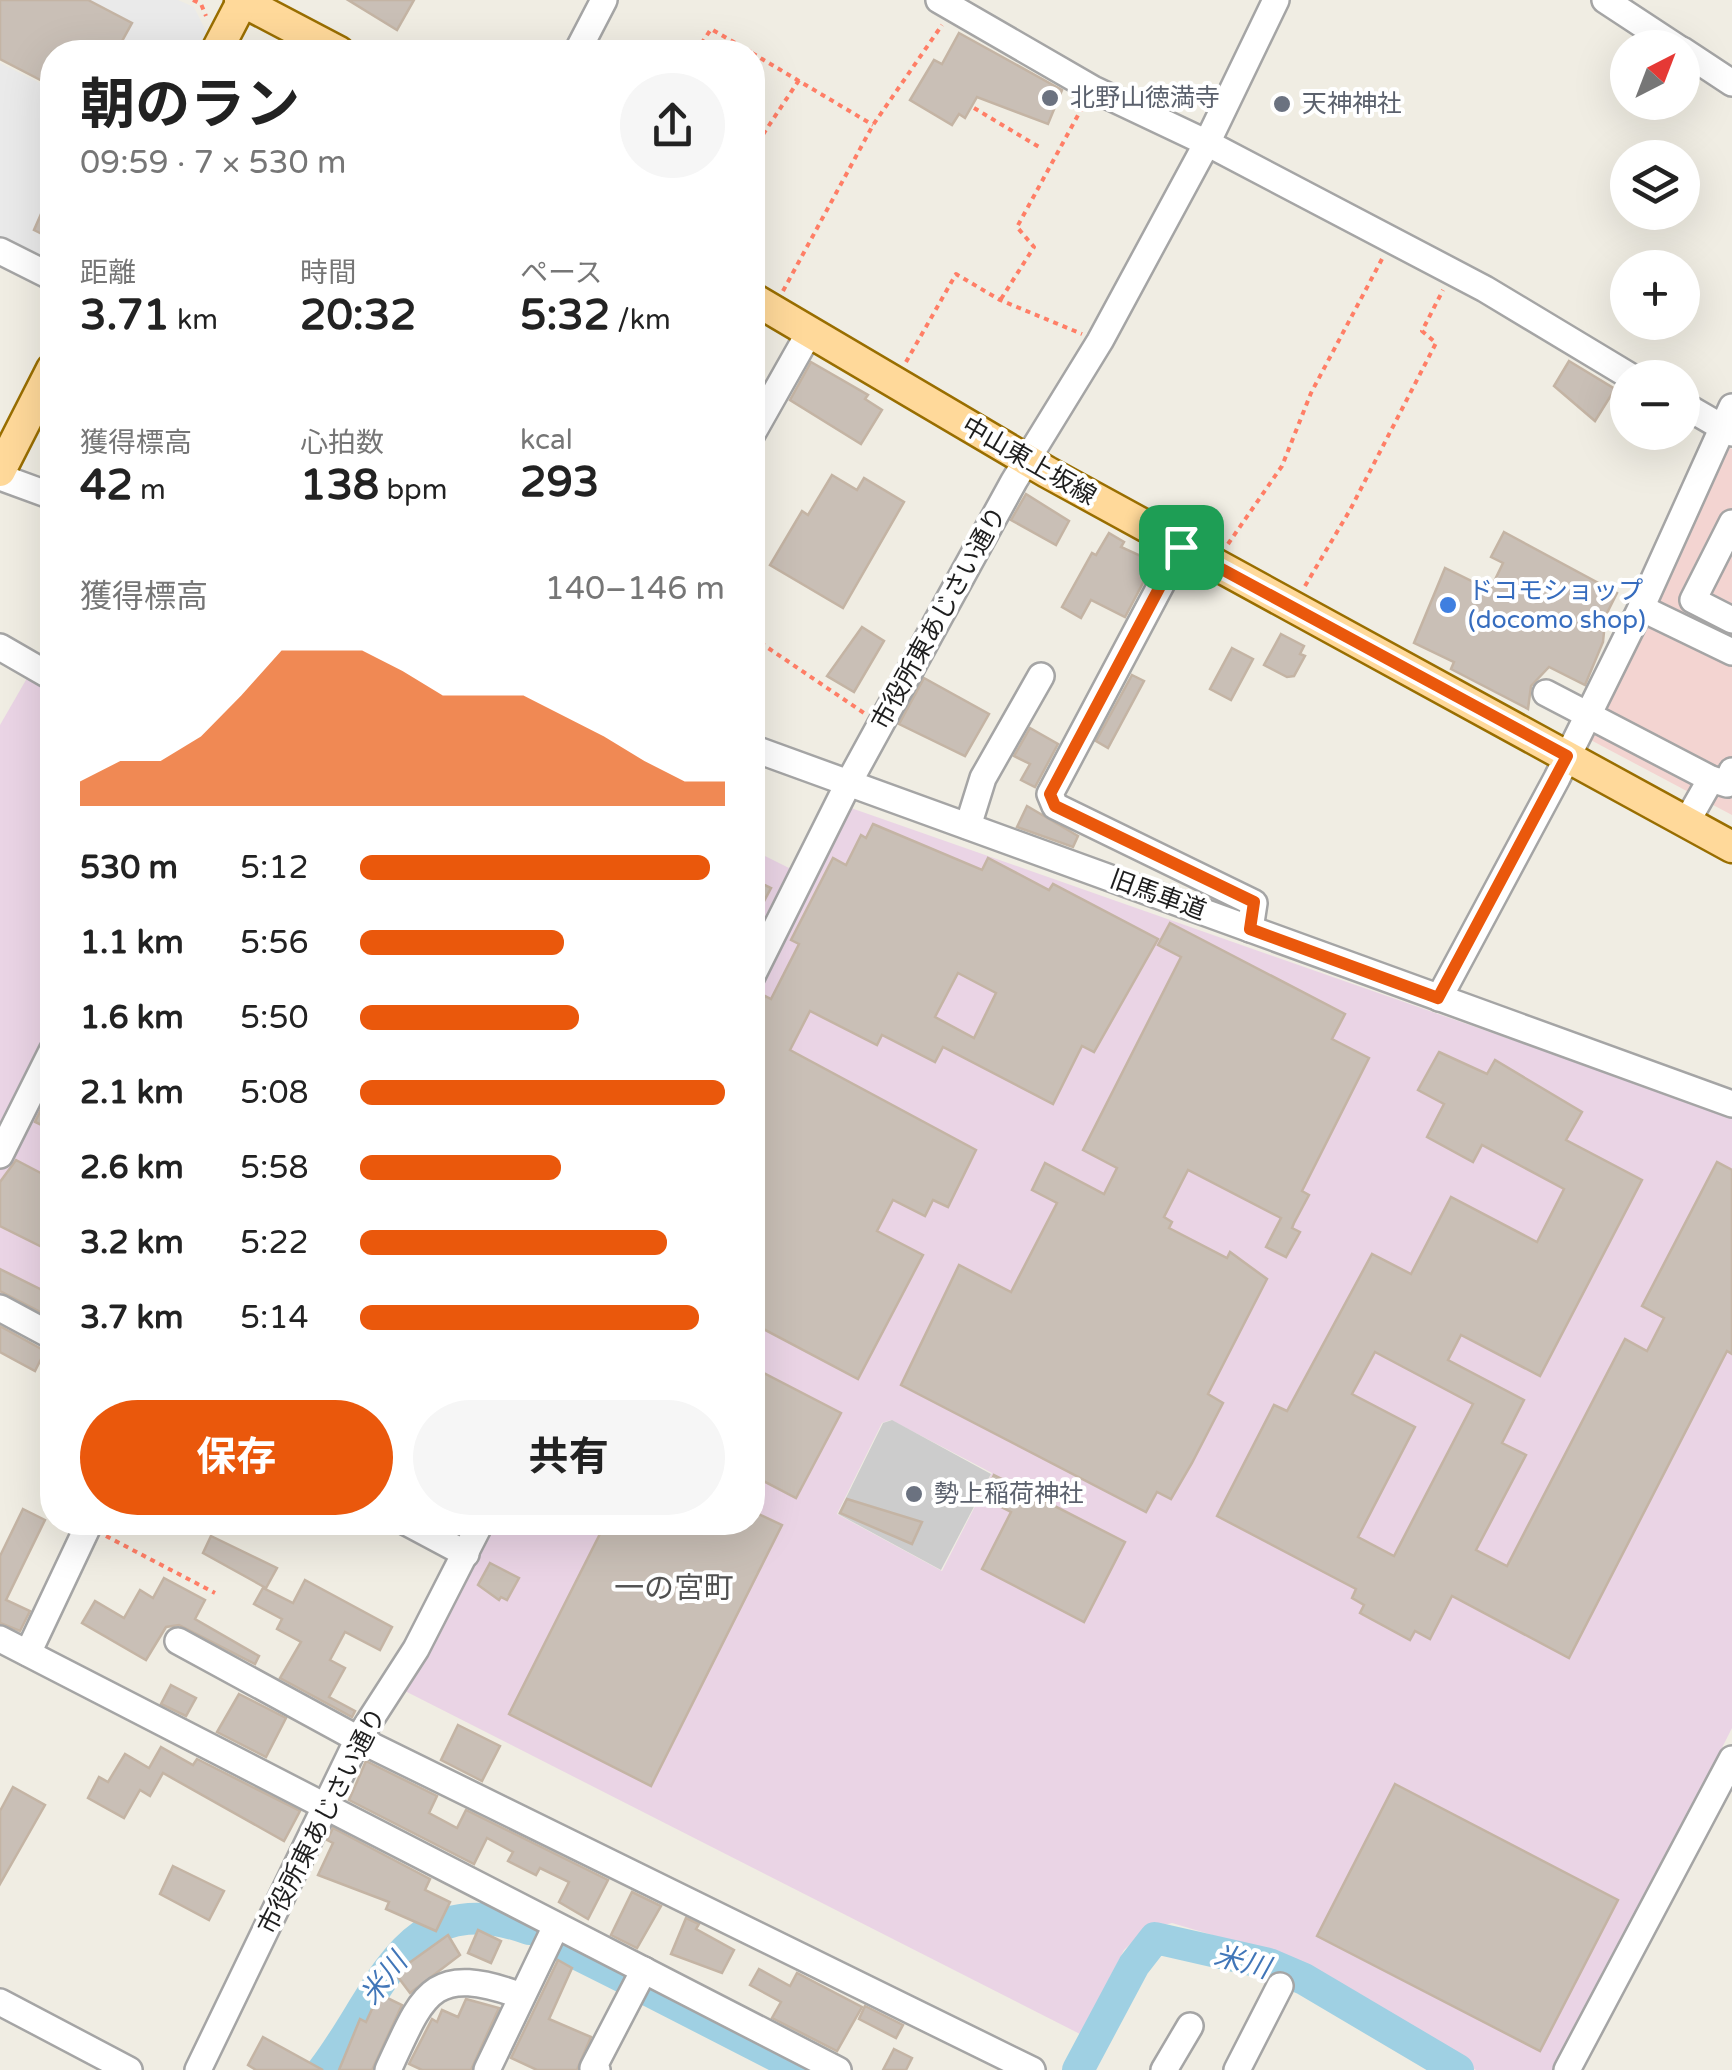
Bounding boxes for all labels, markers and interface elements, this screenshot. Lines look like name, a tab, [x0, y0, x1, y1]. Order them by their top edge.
north arrow	[1610, 30, 1700, 120]
map controls	[1610, 30, 1700, 450]
text: 朝のラン	[80, 73, 300, 139]
button: share	[620, 73, 725, 178]
place label: 北野山徳満寺	[1070, 83, 1220, 113]
marker: 北野山徳満寺	[1039, 87, 1061, 109]
place label: 天神神社	[1302, 89, 1402, 119]
marker: 天神神社	[1271, 93, 1293, 115]
button: layers	[1610, 140, 1700, 230]
text: 09:59 · 7 × 530 m	[80, 144, 346, 182]
button: +	[1610, 250, 1700, 340]
text: 距離	[80, 256, 136, 290]
text: 時間	[300, 256, 356, 290]
text: ペース	[520, 256, 603, 290]
text: 3.71	[80, 290, 170, 341]
text: 20:32	[300, 290, 416, 341]
text: 5:32	[520, 290, 610, 341]
text: km	[170, 303, 218, 337]
text: /km	[610, 303, 671, 337]
button: −	[1610, 360, 1700, 450]
street label: 中山東上坂線	[957, 411, 1101, 511]
text: kcal	[520, 423, 573, 457]
text: 獲得標高	[80, 426, 192, 460]
text: 心拍数	[300, 426, 384, 460]
text: 293	[520, 457, 599, 508]
text: 42	[80, 460, 133, 511]
text: 138	[300, 460, 379, 511]
text: m	[133, 473, 166, 507]
text: bpm	[379, 473, 447, 507]
street label: 市役所東あじさい通り	[865, 501, 1013, 735]
pin	[1139, 505, 1224, 590]
icon: arrive	[1154, 520, 1209, 575]
text: 140–146 m	[545, 570, 725, 608]
place label: ドコモショップ (docomo shop)	[1468, 576, 1646, 635]
text: 獲得標高	[80, 578, 208, 616]
marker: ドコモショップ (docomo shop)	[1437, 594, 1459, 616]
text: 530 m	[80, 849, 178, 887]
text: 5:12	[240, 849, 309, 887]
street label: 旧馬車道	[1106, 864, 1210, 926]
text: 1.1 km	[80, 924, 184, 962]
text: 5:56	[240, 924, 309, 962]
text: 1.6 km	[80, 999, 184, 1037]
text: 5:50	[240, 999, 309, 1037]
text: 2.1 km	[80, 1074, 184, 1112]
text: 5:08	[240, 1074, 309, 1112]
text: 2.6 km	[80, 1149, 184, 1187]
text: 5:58	[240, 1149, 309, 1187]
text: 3.2 km	[80, 1224, 184, 1262]
text: 5:22	[240, 1224, 309, 1262]
text: 3.7 km	[80, 1299, 183, 1337]
text: 5:14	[240, 1299, 309, 1337]
button: 保存	[80, 1400, 393, 1515]
button: 共有	[413, 1400, 725, 1515]
place label: 勢上稲荷神社	[934, 1479, 1084, 1509]
marker: 勢上稲荷神社	[903, 1483, 925, 1505]
district label: 一の宮町	[614, 1570, 734, 1607]
street label: 市役所東あじさい通り	[252, 1703, 392, 1939]
water label: 米川	[1211, 1938, 1276, 1986]
water label: 米川	[353, 1944, 416, 2012]

